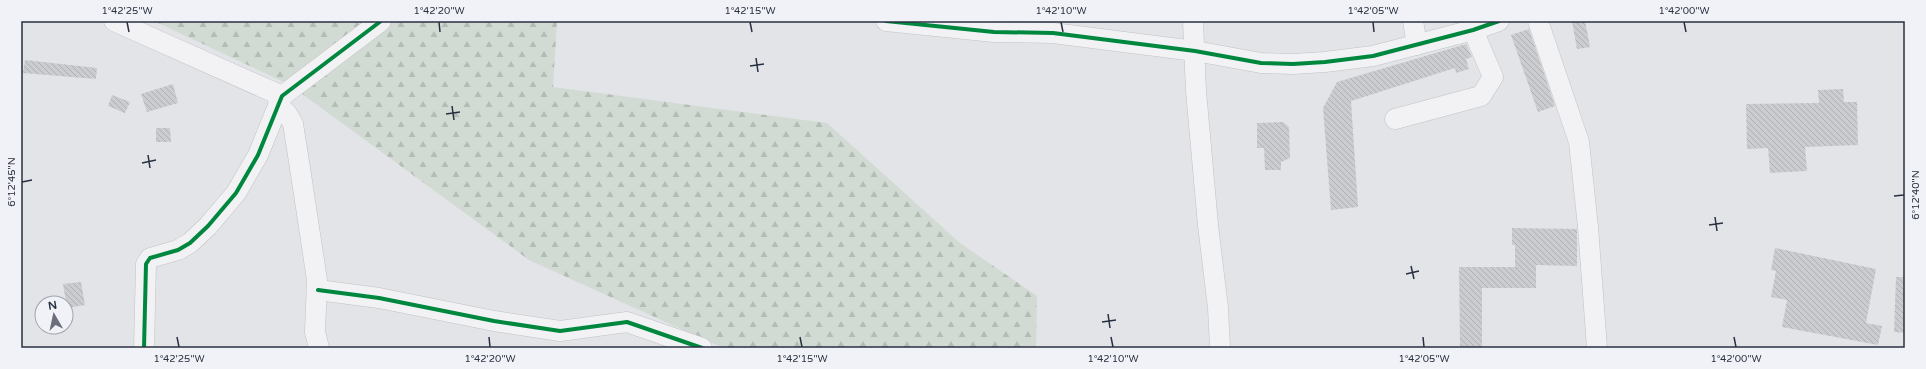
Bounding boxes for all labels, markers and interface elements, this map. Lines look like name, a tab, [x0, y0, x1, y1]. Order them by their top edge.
text: 1°42'25"W	[101, 5, 153, 17]
text: 1°42'20"W	[413, 5, 465, 17]
text: 1°42'15"W	[724, 5, 776, 17]
text: 1°42'10"W	[1035, 5, 1087, 17]
text: 1°42'05"W	[1347, 5, 1399, 17]
text: 1°42'00"W	[1658, 5, 1710, 17]
text: 6°12'45"N	[6, 157, 18, 207]
text: 6°12'40"N	[1910, 170, 1922, 220]
north arrow	[34, 295, 74, 335]
text: N	[47, 299, 58, 313]
text: 1°42'25"W	[153, 353, 205, 365]
text: 1°42'20"W	[464, 353, 516, 365]
text: 1°42'15"W	[776, 353, 828, 365]
text: 1°42'10"W	[1087, 353, 1139, 365]
text: 1°42'05"W	[1398, 353, 1450, 365]
text: 1°42'00"W	[1710, 353, 1762, 365]

